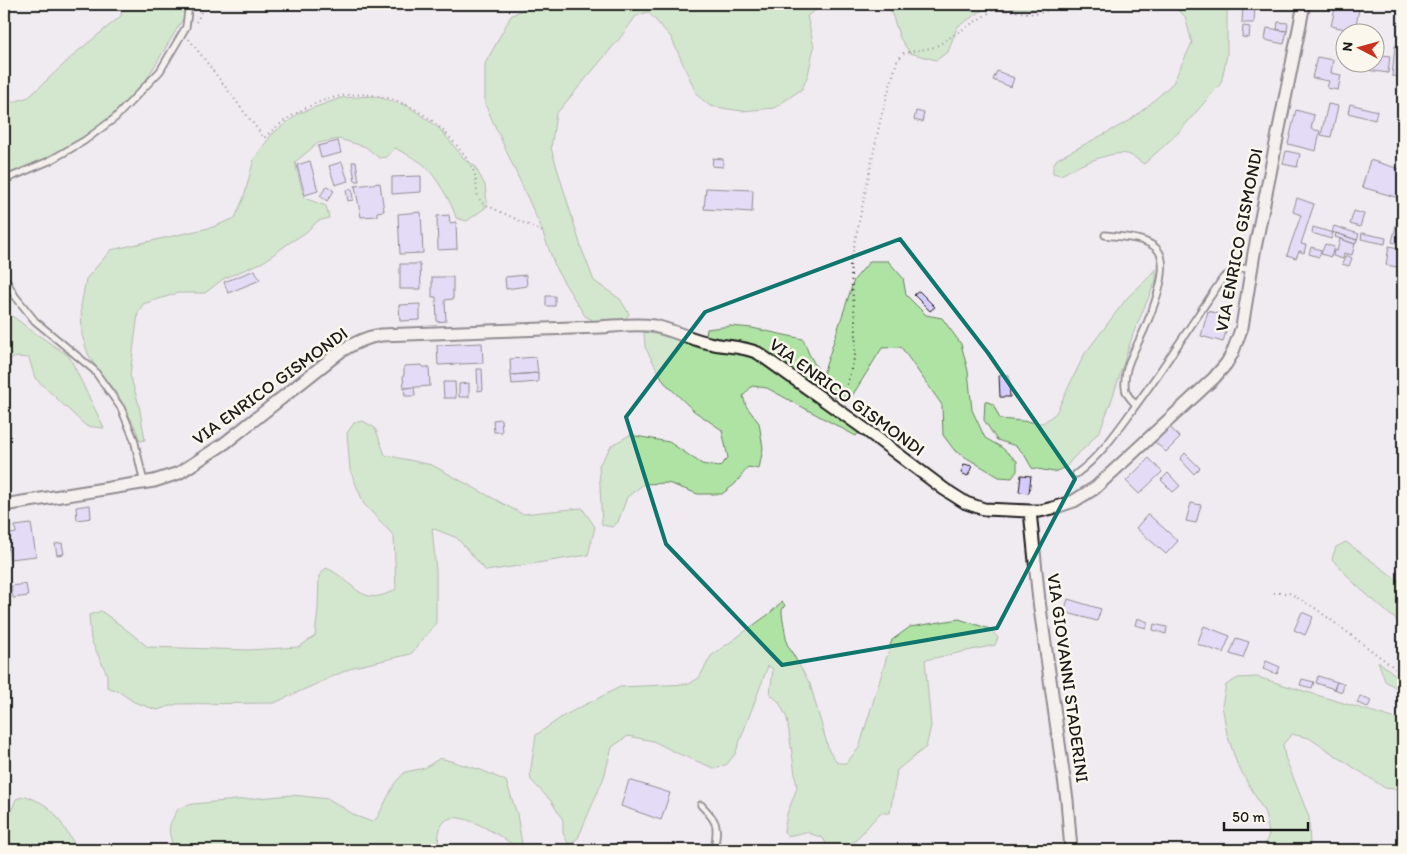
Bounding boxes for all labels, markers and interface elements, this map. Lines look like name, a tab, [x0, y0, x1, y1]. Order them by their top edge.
north arrow	[1334, 22, 1384, 72]
text: N	[1339, 41, 1357, 52]
street label: VIA ENRICO GISMONDI	[1210, 146, 1268, 334]
street label: VIA ENRICO GISMONDI	[188, 322, 352, 450]
street label: VIA ENRICO GISMONDI	[765, 333, 929, 461]
street label: VIA GIOVANNI STADERINI	[1042, 572, 1094, 784]
scale bar	[1224, 799, 1308, 831]
text: 50 m	[1232, 808, 1265, 826]

